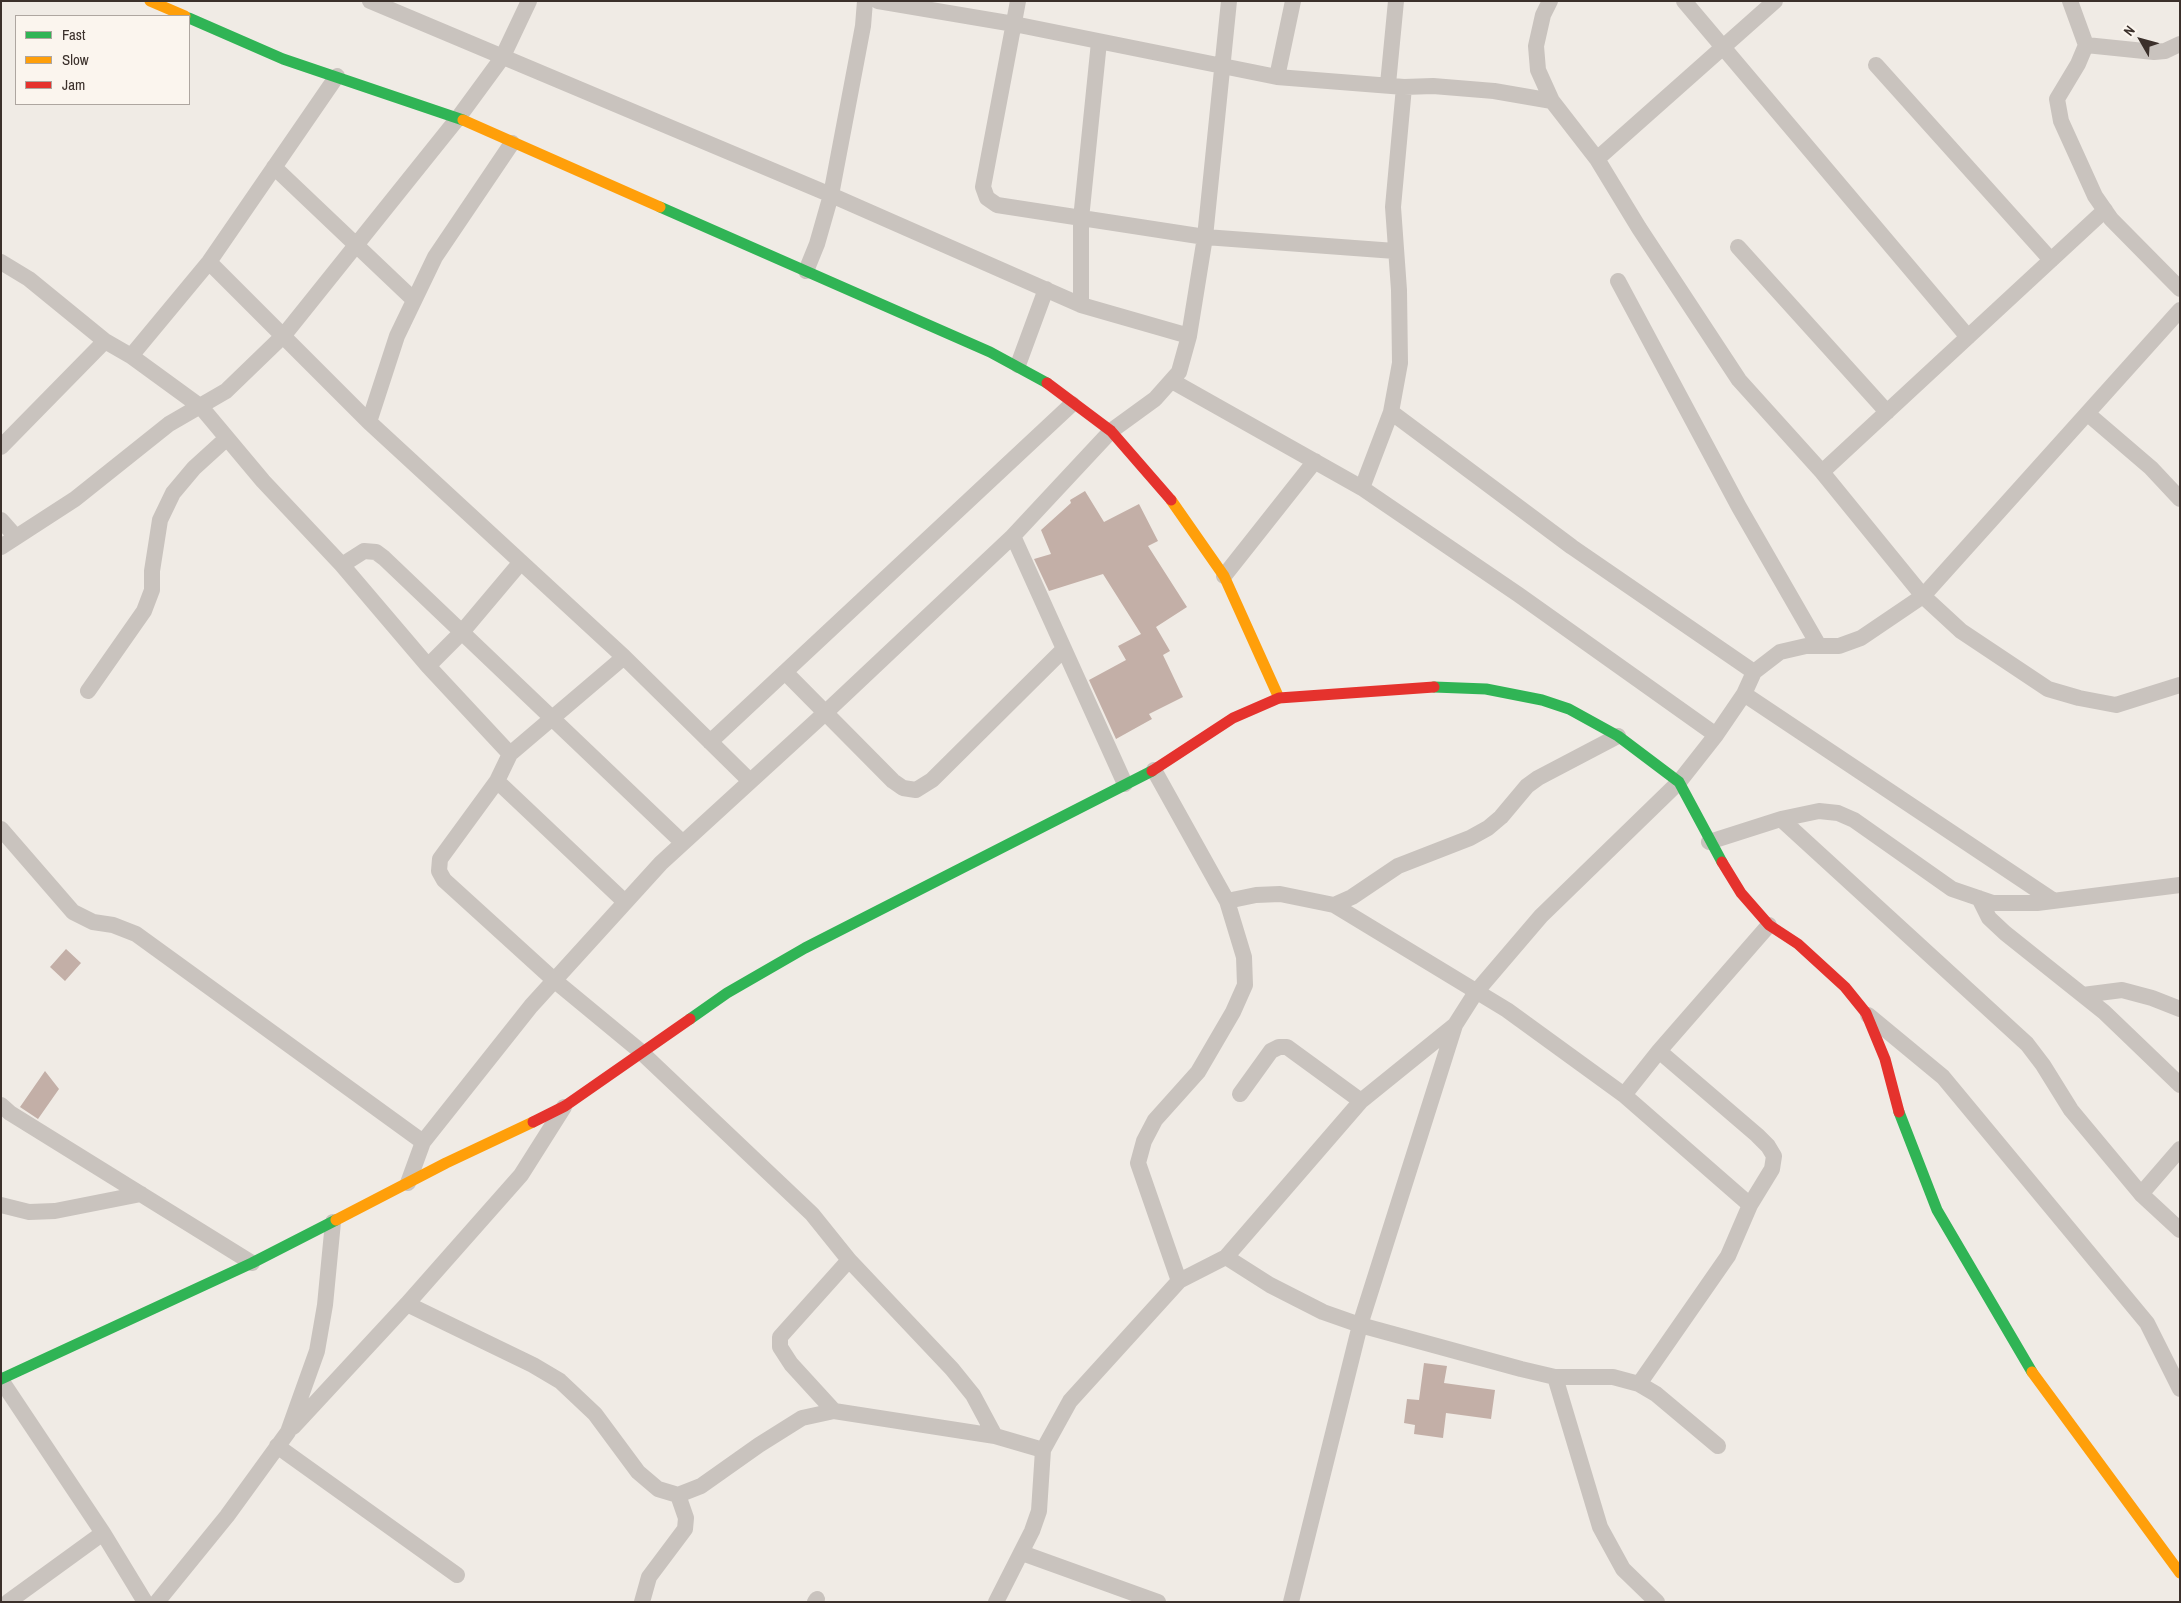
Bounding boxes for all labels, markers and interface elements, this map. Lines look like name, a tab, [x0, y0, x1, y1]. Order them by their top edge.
legend	[15, 15, 190, 105]
north arrow	[2116, 15, 2166, 65]
text: N	[2120, 22, 2139, 40]
text: Fast	[62, 24, 85, 45]
text: Slow	[62, 49, 89, 70]
text: Jam	[62, 74, 85, 95]

